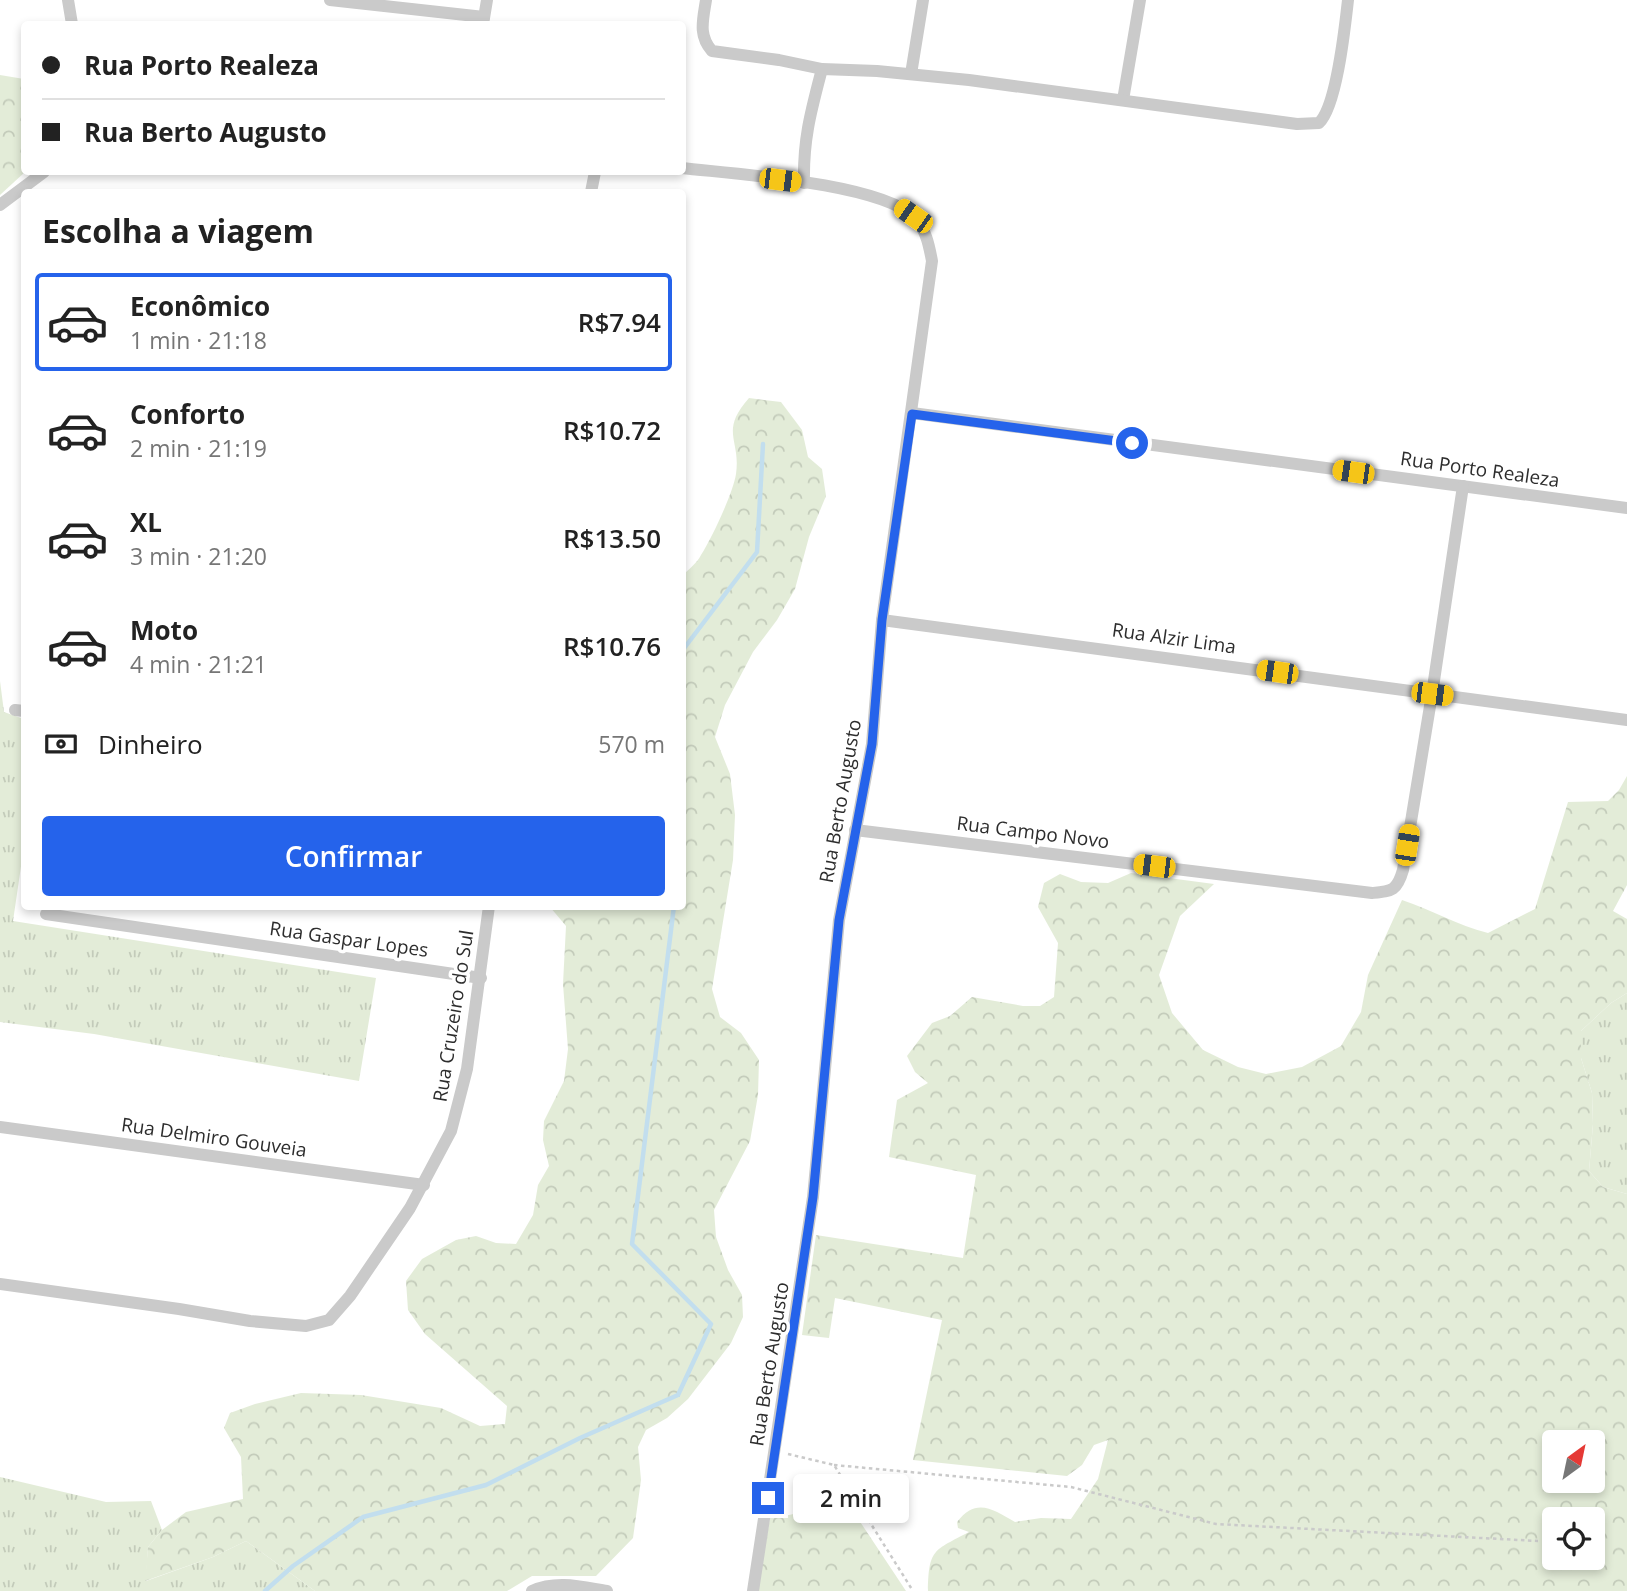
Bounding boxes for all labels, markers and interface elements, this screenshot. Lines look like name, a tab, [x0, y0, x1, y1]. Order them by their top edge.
text: Rua Porto Realeza	[84, 47, 319, 83]
text: Rua Berto Augusto	[84, 114, 327, 150]
car	[758, 167, 803, 193]
car	[890, 195, 937, 237]
text: Escolha a viagem	[42, 209, 314, 252]
text: Econômico	[130, 288, 270, 324]
icon: car	[46, 291, 109, 354]
text: R$7.94	[578, 304, 661, 340]
text: 1 min · 21:18	[130, 324, 267, 356]
text: Conforto	[130, 396, 245, 432]
icon: car	[46, 399, 109, 462]
text: R$10.72	[563, 412, 661, 448]
route start	[1116, 427, 1148, 459]
text: 2 min · 21:19	[130, 432, 267, 464]
street label: Rua Porto Realeza	[1399, 445, 1561, 493]
car	[1331, 459, 1376, 485]
text: XL	[130, 504, 162, 540]
icon: car	[46, 507, 109, 570]
text: R$13.50	[563, 520, 661, 556]
text: 3 min · 21:20	[130, 540, 267, 572]
text: Moto	[130, 612, 198, 648]
icon: car	[46, 615, 109, 678]
street label: Rua Alzir Lima	[1110, 616, 1238, 660]
text: R$10.76	[563, 628, 661, 664]
text: 4 min · 21:21	[130, 648, 267, 680]
car	[1255, 659, 1300, 685]
car	[1410, 681, 1455, 707]
street label: Rua Berto Augusto	[813, 717, 867, 885]
icon: cash	[42, 725, 80, 763]
text: Dinheiro	[98, 726, 203, 762]
text: 570 m	[598, 728, 665, 760]
street label: Rua Campo Novo	[955, 810, 1111, 854]
button: Confirmar	[42, 816, 665, 896]
car	[1394, 823, 1421, 867]
car	[1132, 853, 1177, 879]
street label: Rua Gaspar Lopes	[268, 915, 430, 963]
street label: Rua Cruzeiro do Sul	[427, 928, 479, 1104]
street label: Rua Delmiro Gouveia	[120, 1111, 308, 1163]
street label: Rua Berto Augusto	[743, 1280, 795, 1448]
north arrow	[1542, 1430, 1605, 1493]
map controls	[1542, 1430, 1605, 1570]
callout: 2 min	[792, 1474, 908, 1522]
route end	[752, 1482, 784, 1514]
text: 2 min	[820, 1482, 882, 1514]
button: locate	[1542, 1507, 1605, 1570]

